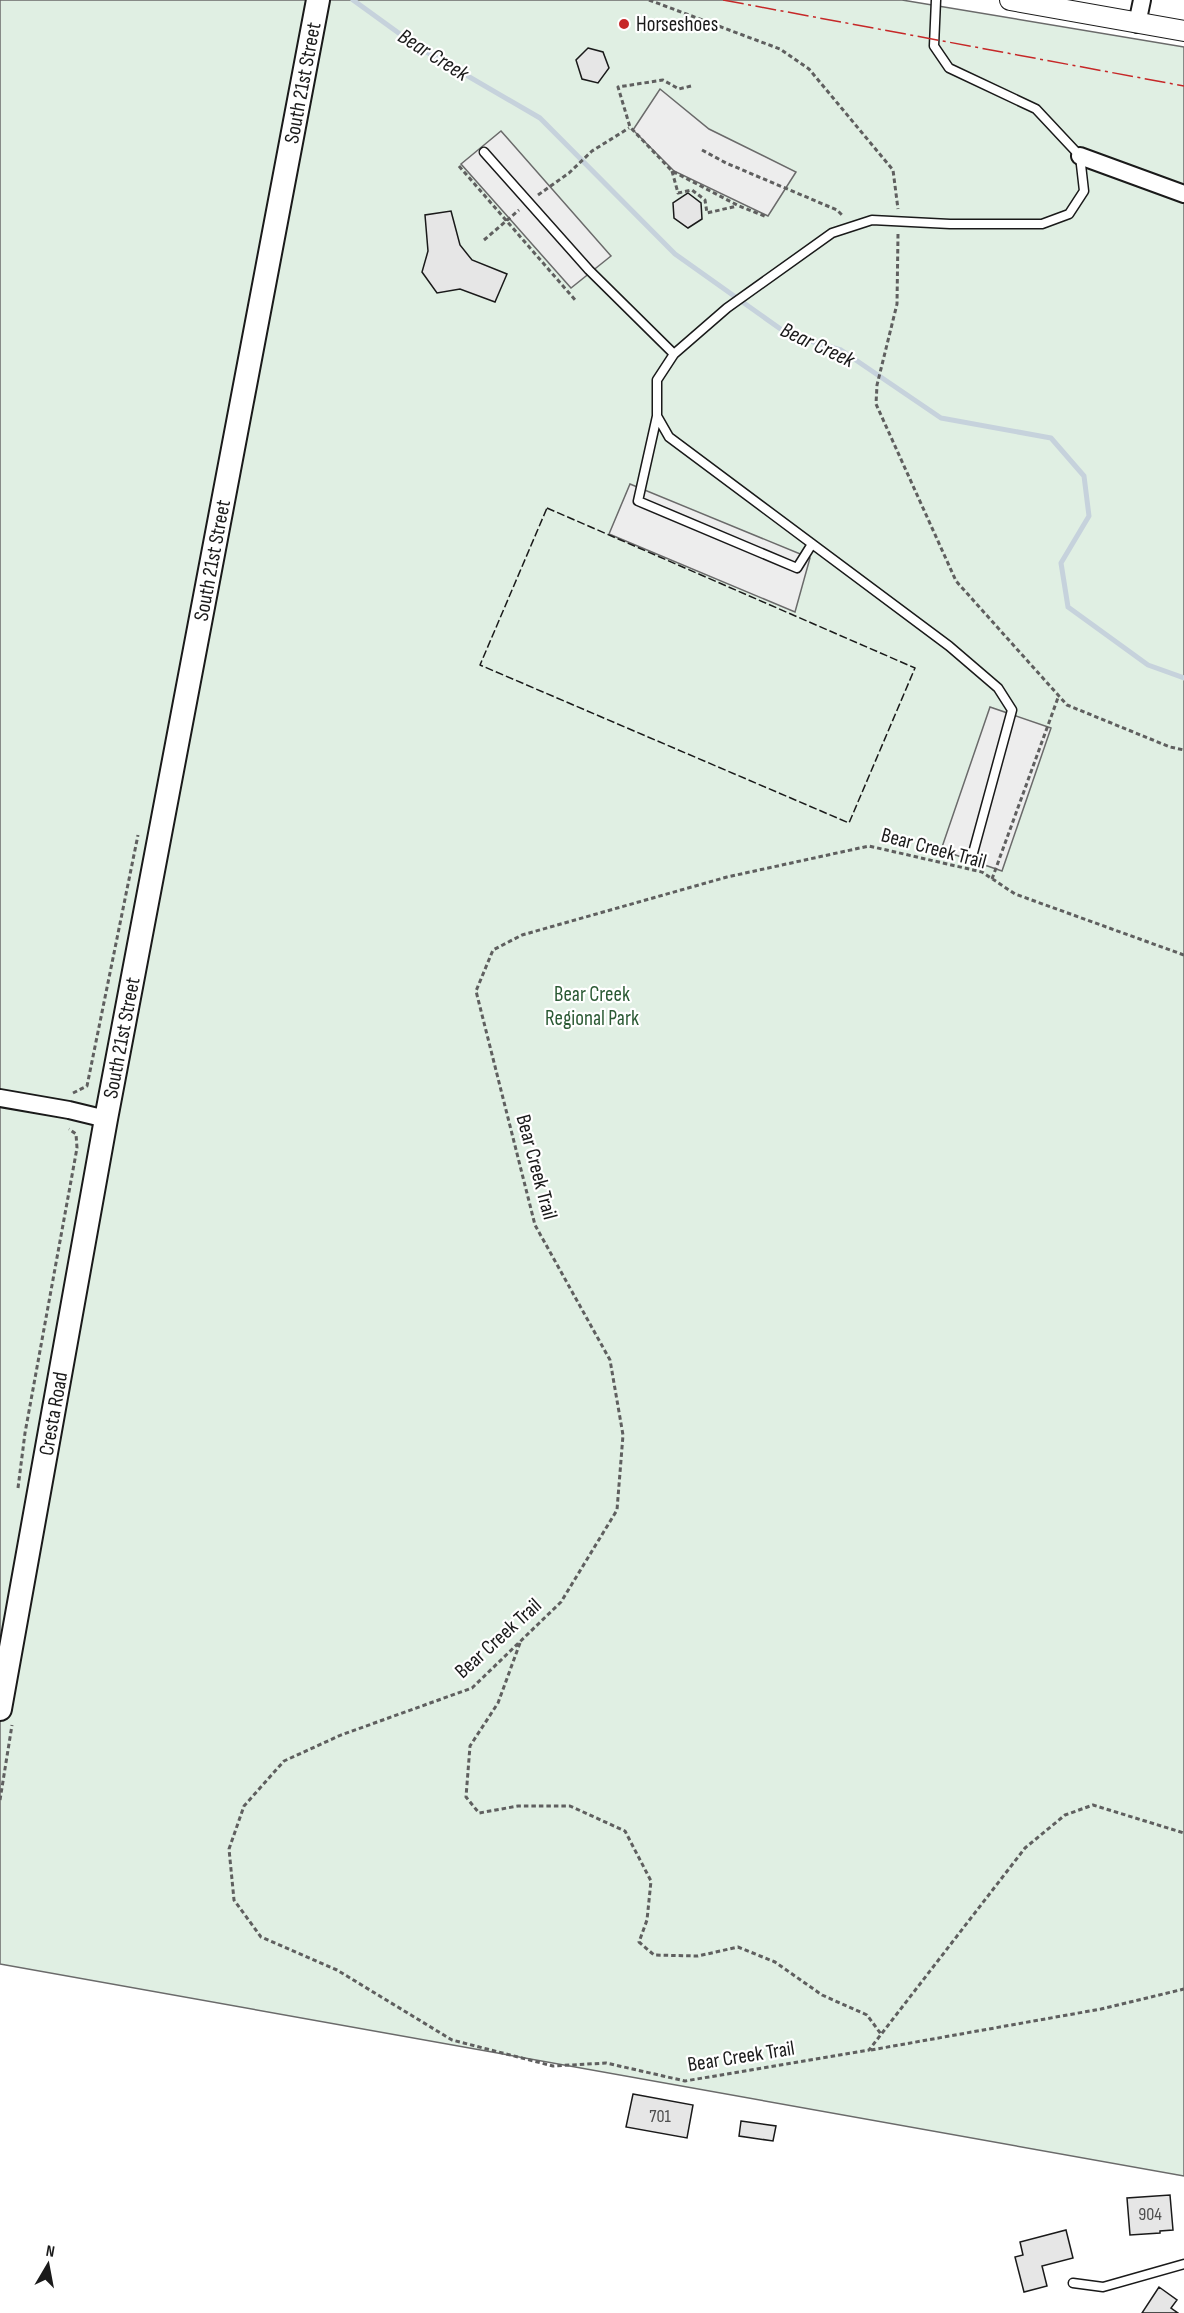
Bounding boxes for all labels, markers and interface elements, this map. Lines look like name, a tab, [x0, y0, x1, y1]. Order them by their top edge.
place label: Horseshoes	[636, 12, 718, 37]
marker: Horseshoes	[617, 17, 631, 31]
street label: South 21st Street	[279, 20, 327, 146]
water label: Bear Creek	[393, 23, 474, 88]
water label: Bear Creek	[776, 317, 859, 374]
street label: South 21st Street	[189, 498, 236, 623]
street label: Bear Creek Trail	[879, 822, 989, 875]
street label: South 21st Street	[98, 975, 146, 1101]
park label: Bear Creek Regional Park	[545, 982, 639, 1031]
street label: Bear Creek Trail	[510, 1112, 563, 1222]
street label: Cresta Road	[34, 1370, 73, 1458]
street label: Bear Creek Trail	[450, 1593, 547, 1684]
street label: Bear Creek Trail	[686, 2036, 796, 2077]
house number: 701	[649, 2106, 671, 2127]
house number: 904	[1138, 2204, 1162, 2225]
north arrow	[18, 2235, 78, 2295]
text: N	[44, 2242, 56, 2262]

